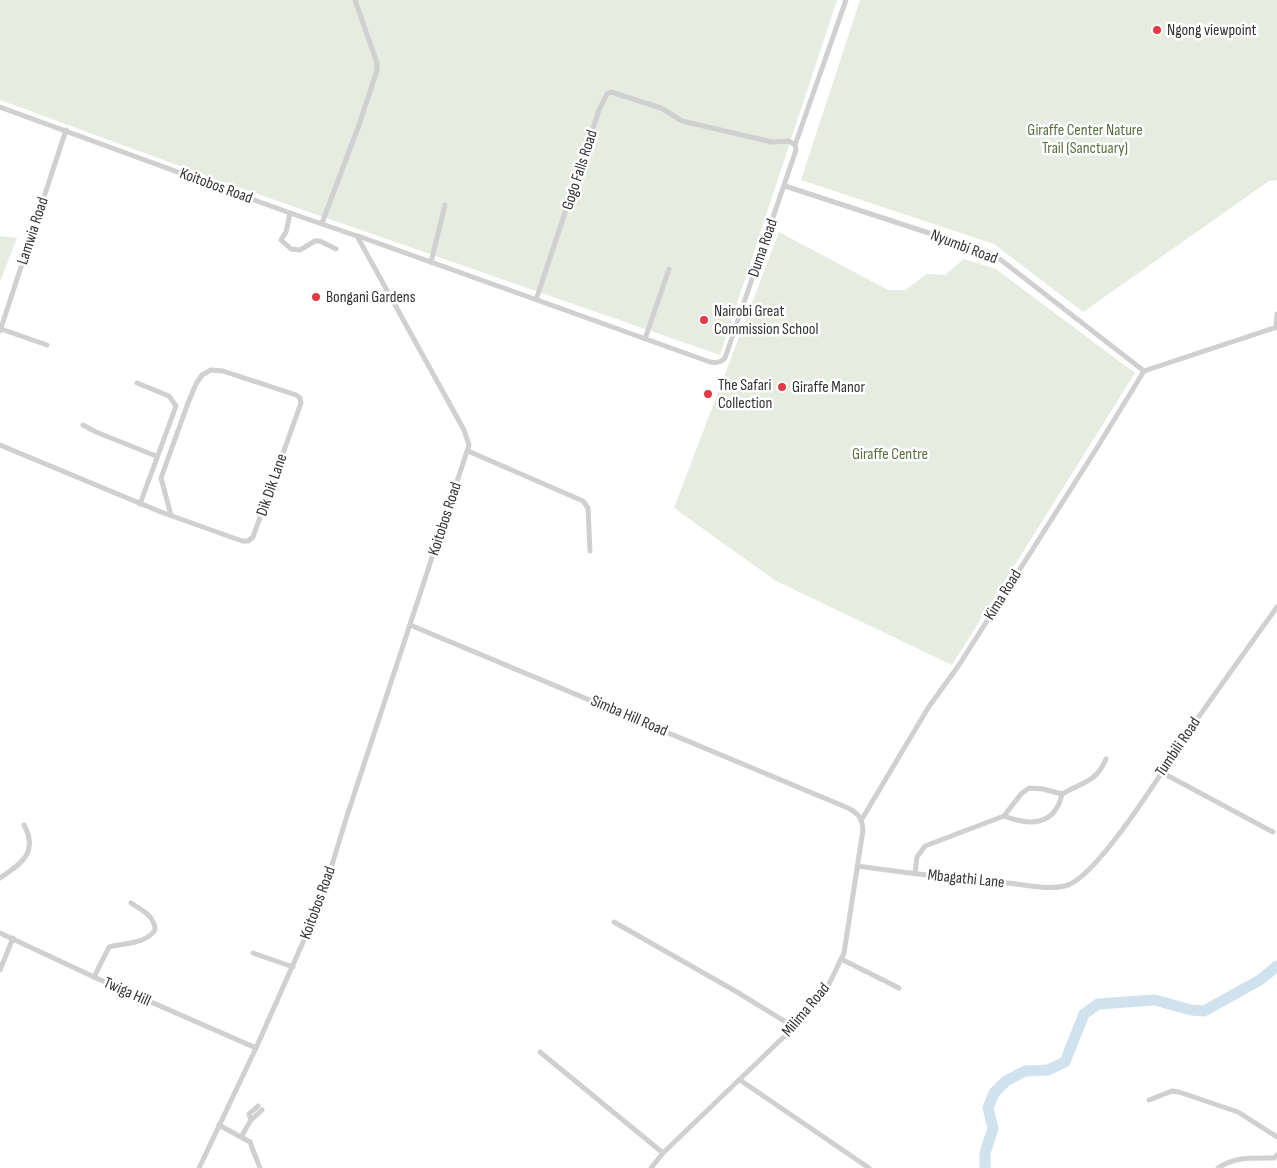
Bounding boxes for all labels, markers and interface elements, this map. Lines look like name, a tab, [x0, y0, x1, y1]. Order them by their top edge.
place label: Ngong viewpoint	[1167, 21, 1257, 40]
marker: Ngong viewpoint	[1151, 24, 1163, 36]
park label: Giraffe Center Nature Trail (Sanctuary)	[1027, 121, 1143, 158]
street label: Gogo Falls Road	[558, 128, 602, 212]
street label: Koitobos Road	[177, 164, 255, 208]
street label: Lamwia Road	[13, 195, 53, 267]
street label: Duma Road	[744, 216, 782, 280]
street label: Nyumbi Road	[928, 226, 1000, 268]
place label: Bongani Gardens	[326, 288, 416, 307]
marker: Bongani Gardens	[310, 291, 322, 303]
place label: Nairobi Great Commission School	[714, 302, 818, 339]
marker: Nairobi Great Commission School	[698, 314, 710, 326]
place label: The Safari Collection	[718, 376, 772, 413]
place label: Giraffe Manor	[792, 378, 865, 397]
marker: Giraffe Manor	[776, 381, 788, 393]
marker: The Safari Collection	[702, 388, 714, 400]
park label: Giraffe Centre	[852, 445, 928, 464]
street label: Dik Dik Lane	[253, 451, 291, 519]
street label: Koitobos Road	[424, 480, 466, 558]
street label: Kima Road	[980, 566, 1026, 624]
street label: Simba Hill Road	[588, 691, 670, 741]
street label: Tumbili Road	[1151, 714, 1205, 780]
street label: Koitobos Road	[296, 864, 340, 942]
street label: Mbagathi Lane	[927, 866, 1005, 892]
street label: Twiga Hill	[100, 973, 154, 1011]
street label: Milima Road	[778, 979, 834, 1041]

